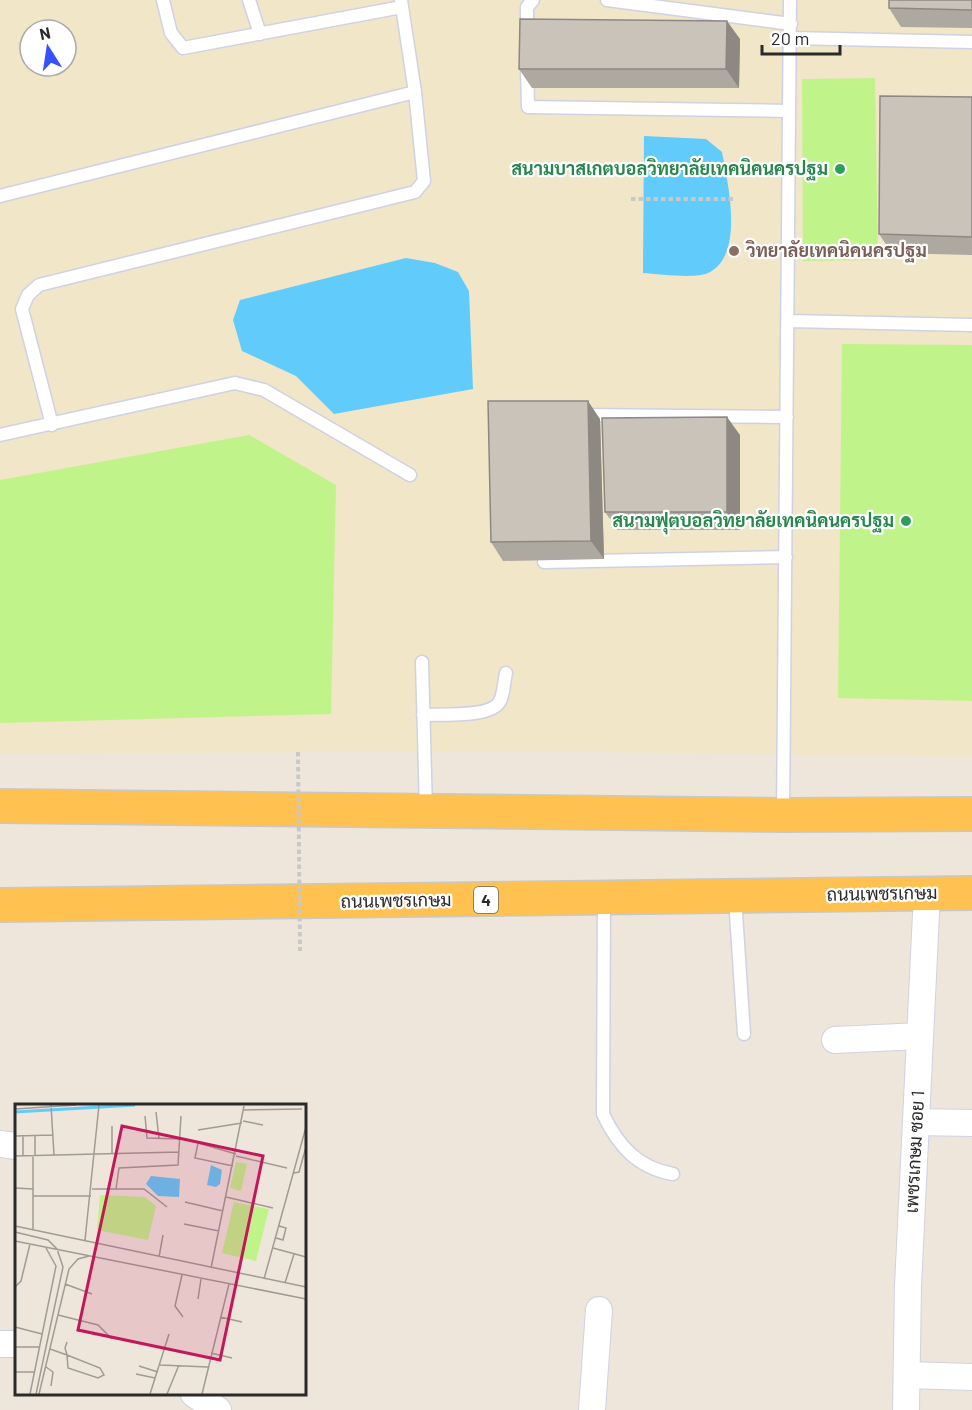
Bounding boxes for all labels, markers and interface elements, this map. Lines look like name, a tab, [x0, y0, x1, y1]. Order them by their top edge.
north arrow	[18, 18, 78, 78]
scale bar	[762, 18, 840, 56]
text: N	[38, 22, 52, 43]
text: 20 m	[771, 27, 809, 49]
place label: สนามบาสเกตบอลวิทยาลัยเทคนิคนครปฐม	[511, 157, 828, 181]
marker: สนามบาสเกตบอลวิทยาลัยเทคนิคนครปฐม	[833, 162, 847, 176]
place label: วิทยาลัยเทคนิคนครปฐม	[745, 239, 927, 263]
marker: วิทยาลัยเทคนิคนครปฐม	[727, 244, 741, 258]
place label: สนามฟุตบอลวิทยาลัยเทคนิคนครปฐม	[612, 509, 894, 535]
marker: สนามฟุตบอลวิทยาลัยเทคนิคนครปฐม	[899, 514, 913, 528]
street label: ถนนเพชรเกษม	[826, 881, 938, 905]
road number: 4	[474, 887, 498, 913]
street label: ถนนเพชรเกษม	[340, 888, 452, 912]
street label: เพชรเกษม ซอย 1	[900, 1090, 928, 1214]
inset map	[15, 1104, 306, 1395]

